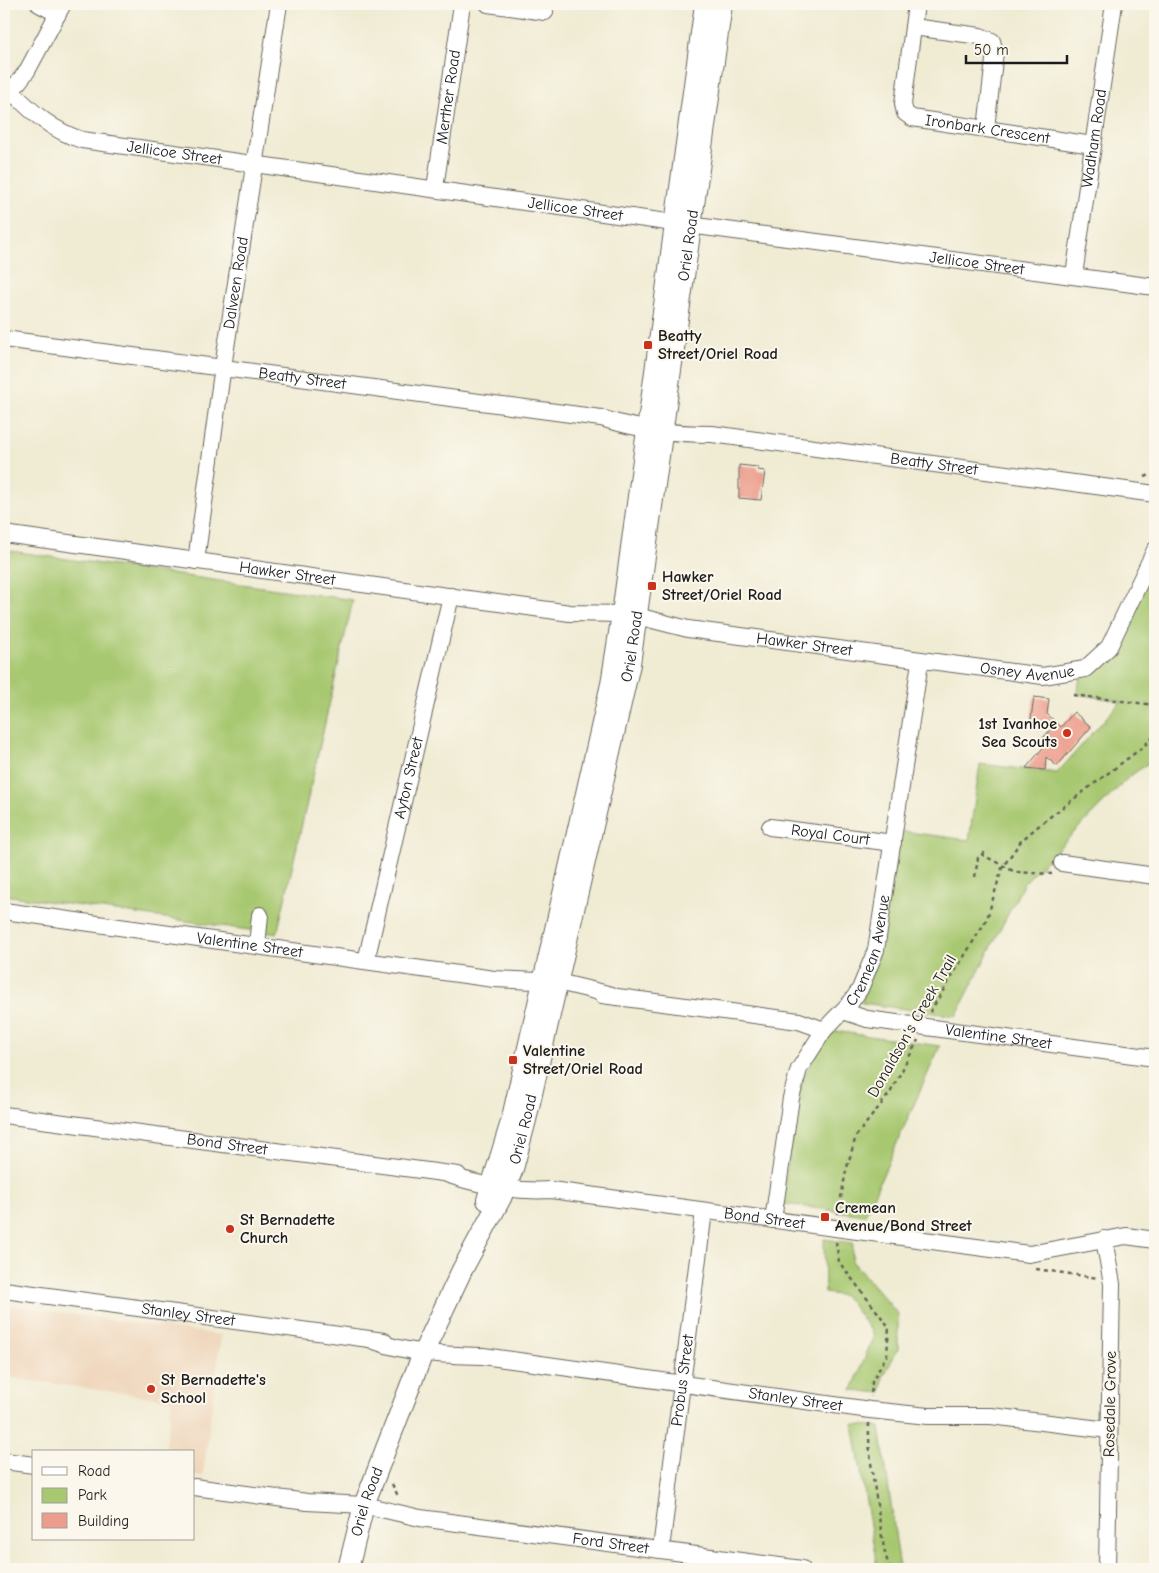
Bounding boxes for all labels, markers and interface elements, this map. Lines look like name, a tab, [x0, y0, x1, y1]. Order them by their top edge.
scale bar	[966, 32, 1068, 64]
text: 50 m	[974, 41, 1009, 59]
street label: Merther Road	[433, 49, 464, 145]
street label: Wadham Road	[1078, 88, 1110, 189]
street label: Ironbark Crescent	[924, 111, 1051, 148]
street label: Jellicoe Street	[126, 137, 223, 169]
street label: Jellicoe Street	[527, 194, 624, 225]
street label: Oriel Road	[674, 209, 702, 282]
street label: Dalveen Road	[220, 235, 252, 330]
street label: Jellicoe Street	[928, 248, 1026, 279]
place label: Beatty Street/Oriel Road	[658, 327, 778, 363]
marker: Beatty Street/Oriel Road	[642, 339, 654, 351]
street label: Beatty Street	[258, 364, 348, 393]
street label: Beatty Street	[889, 449, 979, 479]
street label: Hawker Street	[238, 558, 337, 589]
place label: Hawker Street/Oriel Road	[662, 568, 782, 604]
marker: Hawker Street/Oriel Road	[646, 580, 658, 592]
street label: Oriel Road	[617, 610, 646, 684]
street label: Hawker Street	[755, 629, 854, 660]
street label: Osney Avenue	[979, 659, 1076, 685]
place label: 1st Ivanhoe Sea Scouts	[979, 715, 1057, 751]
marker: 1st Ivanhoe Sea Scouts	[1061, 727, 1073, 739]
street label: Ayton Street	[390, 735, 427, 821]
street label: Royal Court	[790, 821, 871, 849]
street label: Cremean Avenue	[842, 894, 893, 1009]
street label: Valentine Street	[195, 929, 304, 961]
street label: Donaldson's Creek Trail	[864, 952, 960, 1100]
street label: Valentine Street	[944, 1021, 1053, 1053]
place label: Valentine Street/Oriel Road	[523, 1042, 643, 1078]
marker: Valentine Street/Oriel Road	[507, 1054, 519, 1066]
street label: Oriel Road	[506, 1092, 541, 1166]
street label: Bond Street	[186, 1130, 269, 1159]
place label: Cremean Avenue/Bond Street	[835, 1199, 973, 1235]
street label: Bond Street	[723, 1204, 806, 1233]
place label: St Bernadette Church	[240, 1211, 335, 1247]
marker: Cremean Avenue/Bond Street	[819, 1211, 831, 1223]
marker: St Bernadette Church	[224, 1223, 236, 1235]
street label: Stanley Street	[140, 1300, 237, 1330]
street label: Probus Street	[668, 1333, 697, 1427]
street label: Rosedale Grove	[1100, 1351, 1120, 1457]
place label: St Bernadette's School	[161, 1371, 266, 1407]
marker: St Bernadette's School	[145, 1383, 157, 1395]
street label: Stanley Street	[748, 1384, 844, 1415]
legend	[32, 1450, 195, 1540]
text: Road	[78, 1462, 110, 1480]
street label: Oriel Road	[348, 1465, 387, 1538]
text: Park	[78, 1486, 107, 1504]
text: Building	[78, 1512, 129, 1530]
street label: Ford Street	[572, 1529, 650, 1558]

